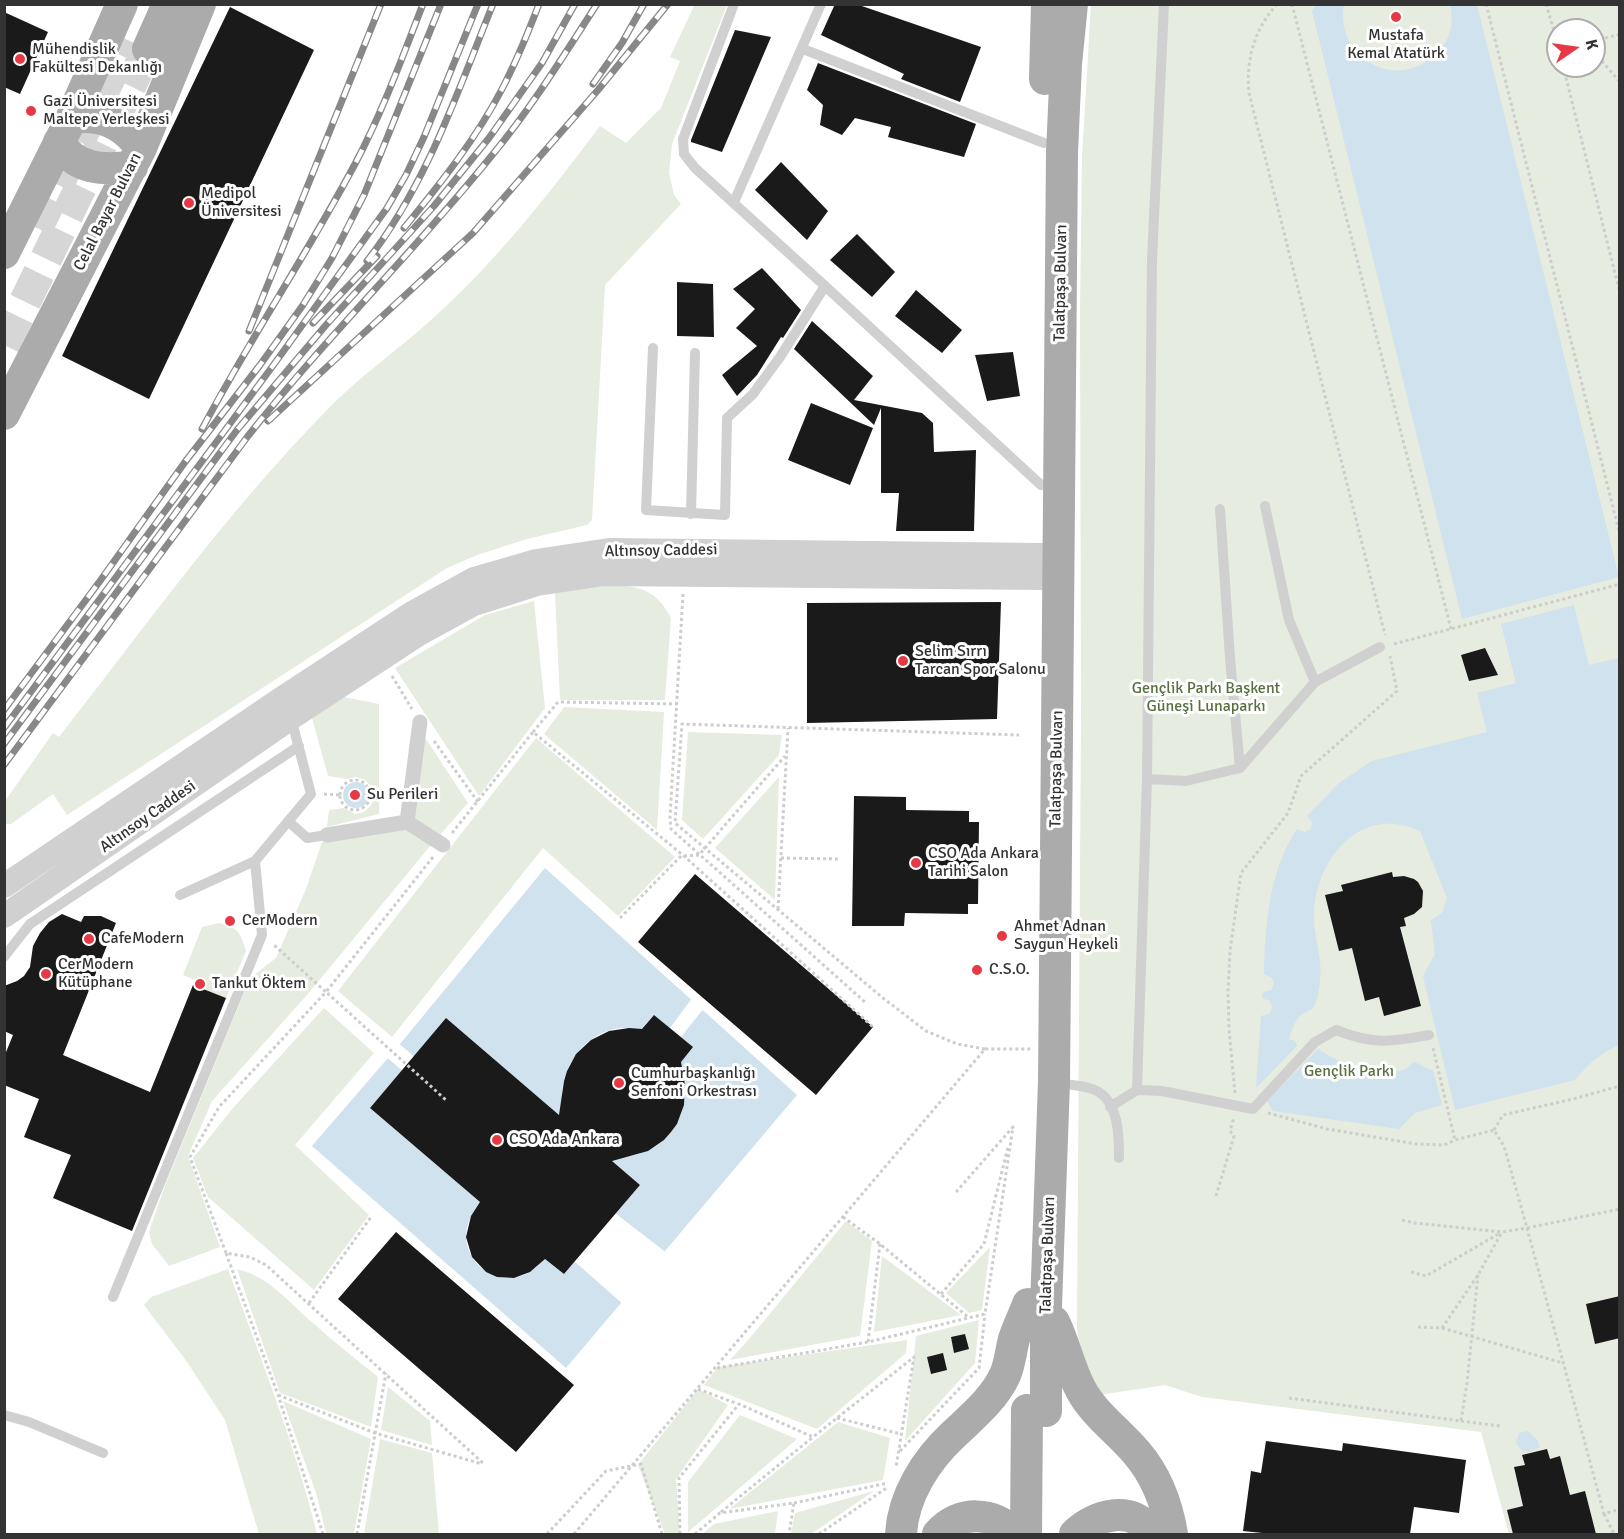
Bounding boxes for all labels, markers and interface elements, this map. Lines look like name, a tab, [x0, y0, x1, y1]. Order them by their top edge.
marker: Mustafa Kemal Atatürk	[1389, 10, 1403, 24]
north arrow	[1546, 18, 1606, 78]
place label: Mustafa Kemal Atatürk	[1347, 26, 1445, 64]
text: K	[1581, 37, 1602, 51]
place label: Mühendislik Fakültesi Dekanlığı	[32, 40, 162, 78]
marker: Mühendislik Fakültesi Dekanlığı	[13, 52, 27, 66]
place label: Gazi Üniversitesi Maltepe Yerleşkesi	[43, 92, 170, 130]
marker: Gazi Üniversitesi Maltepe Yerleşkesi	[24, 104, 38, 118]
street label: Celal Bayar Bulvarı	[70, 150, 146, 274]
place label: Medipol Üniversitesi	[201, 184, 282, 222]
marker: Medipol Üniversitesi	[182, 196, 196, 210]
street label: Talatpaşa Bulvarı	[1050, 224, 1072, 342]
street label: Altınsoy Caddesi	[604, 540, 718, 562]
place label: Selim Sırrı Tarcan Spor Salonu	[915, 642, 1046, 680]
marker: Selim Sırrı Tarcan Spor Salonu	[896, 654, 910, 668]
park label: Gençlik Parkı Başkent Güneşi Lunaparkı	[1132, 679, 1280, 717]
street label: Talatpaşa Bulvarı	[1046, 710, 1068, 828]
street label: Altınsoy Caddesi	[96, 777, 200, 857]
place label: Su Perileri	[367, 785, 438, 805]
marker: Su Perileri	[348, 788, 362, 802]
place label: CSO Ada Ankara Tarihi Salon	[928, 844, 1039, 882]
marker: CSO Ada Ankara Tarihi Salon	[909, 856, 923, 870]
place label: CerModern	[242, 911, 318, 931]
marker: CerModern	[223, 914, 237, 928]
place label: Ahmet Adnan Saygun Heykeli	[1014, 917, 1118, 955]
place label: CafeModern	[101, 929, 184, 949]
marker: Ahmet Adnan Saygun Heykeli	[995, 929, 1009, 943]
marker: CafeModern	[82, 932, 96, 946]
place label: CerModern Kütüphane	[58, 955, 134, 993]
place label: C.S.O.	[989, 960, 1030, 980]
marker: C.S.O.	[970, 963, 984, 977]
marker: CerModern Kütüphane	[39, 967, 53, 981]
place label: Tankut Öktem	[212, 974, 306, 994]
marker: Tankut Öktem	[193, 977, 207, 991]
park label: Gençlik Parkı	[1304, 1062, 1394, 1082]
place label: Cumhurbaşkanlığı Senfoni Orkestrası	[631, 1064, 757, 1102]
marker: Cumhurbaşkanlığı Senfoni Orkestrası	[612, 1076, 626, 1090]
place label: CSO Ada Ankara	[509, 1130, 620, 1150]
marker: CSO Ada Ankara	[490, 1133, 504, 1147]
street label: Talatpaşa Bulvarı	[1036, 1196, 1060, 1314]

